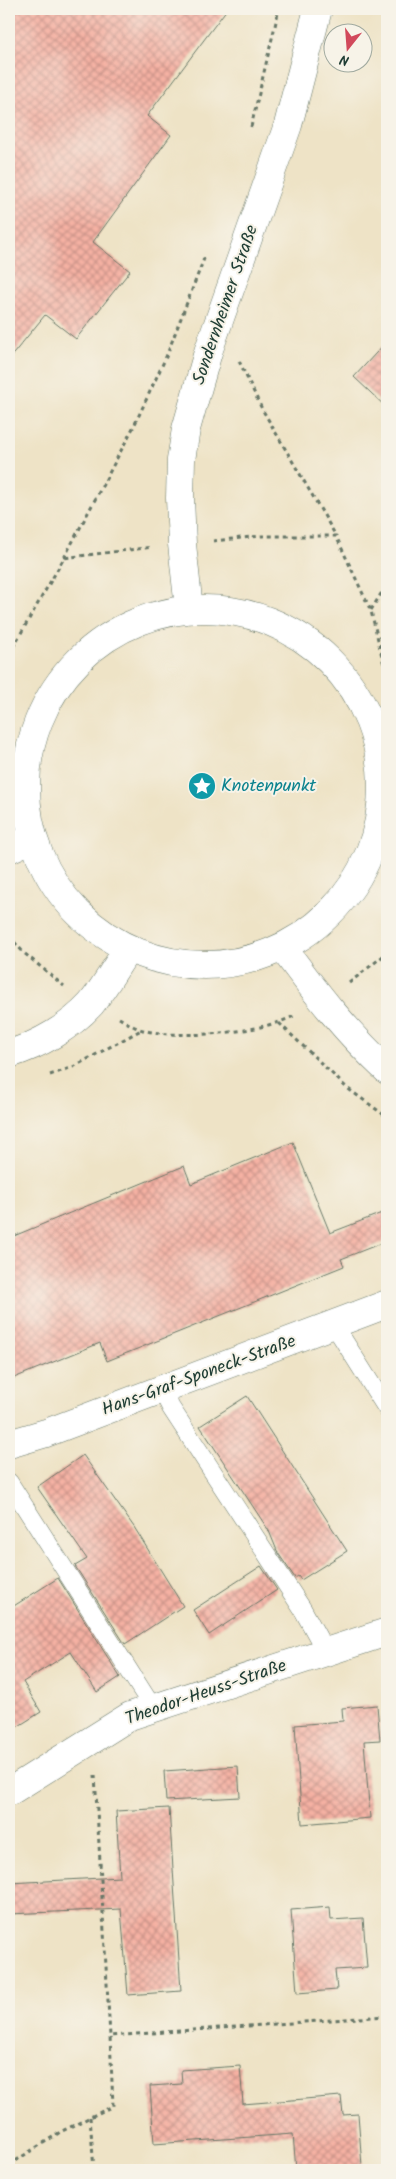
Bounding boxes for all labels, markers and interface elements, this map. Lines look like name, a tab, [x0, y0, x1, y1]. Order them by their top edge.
north arrow	[324, 22, 374, 72]
text: N	[337, 48, 352, 71]
street label: Sondernheimer Straße	[185, 221, 267, 389]
place icon: Knotenpunkt	[187, 771, 217, 801]
place label: Knotenpunkt	[221, 772, 317, 801]
street label: Hans-Graf-Sponeck-Straße	[98, 1327, 300, 1425]
street label: Theodor-Heuss-Straße	[121, 1652, 291, 1734]

